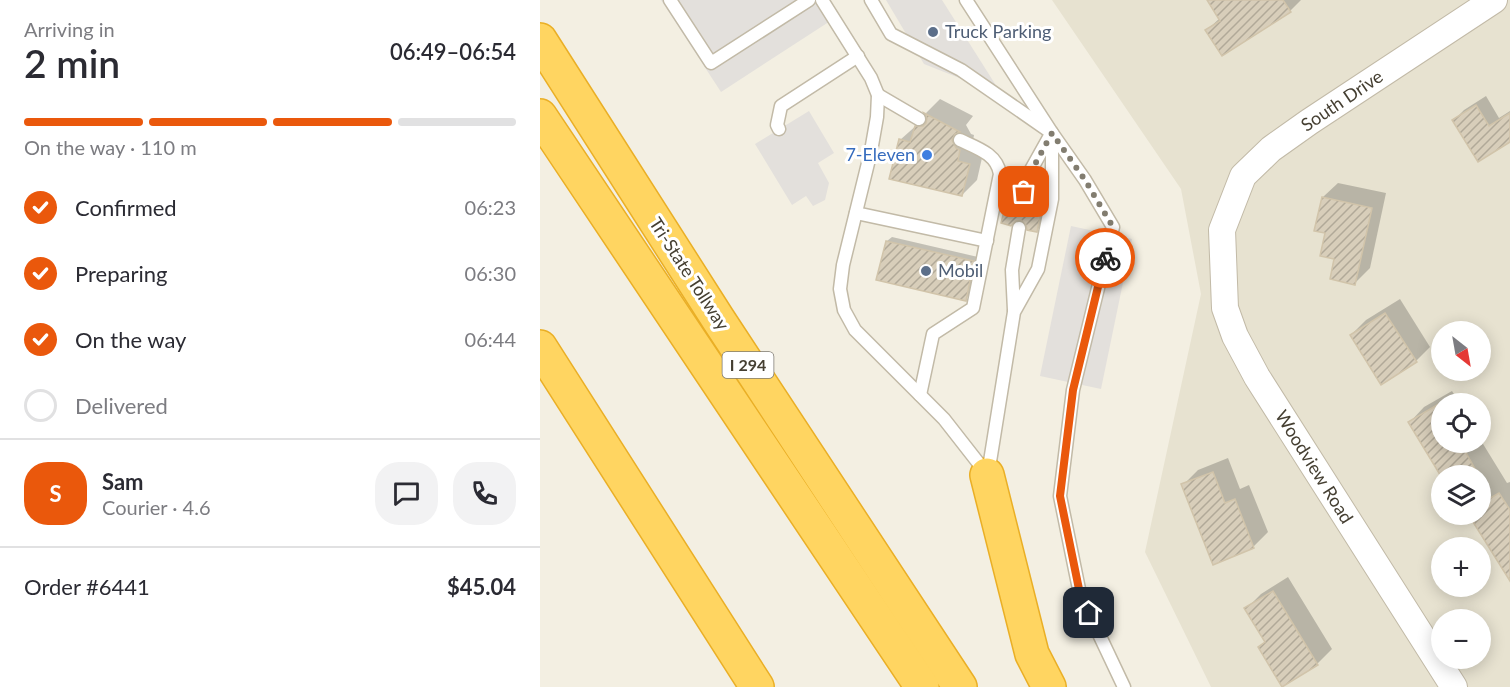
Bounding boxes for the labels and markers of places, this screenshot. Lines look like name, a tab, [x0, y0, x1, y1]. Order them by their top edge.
place label: Truck Parking	[945, 20, 1051, 42]
marker: Truck Parking	[926, 25, 940, 39]
place label: 7-Eleven	[845, 143, 915, 165]
marker: 7-Eleven	[920, 148, 934, 162]
pin	[998, 166, 1049, 217]
place label: Mobil	[938, 259, 983, 281]
marker: Mobil	[919, 264, 933, 278]
pin	[1063, 587, 1114, 638]

